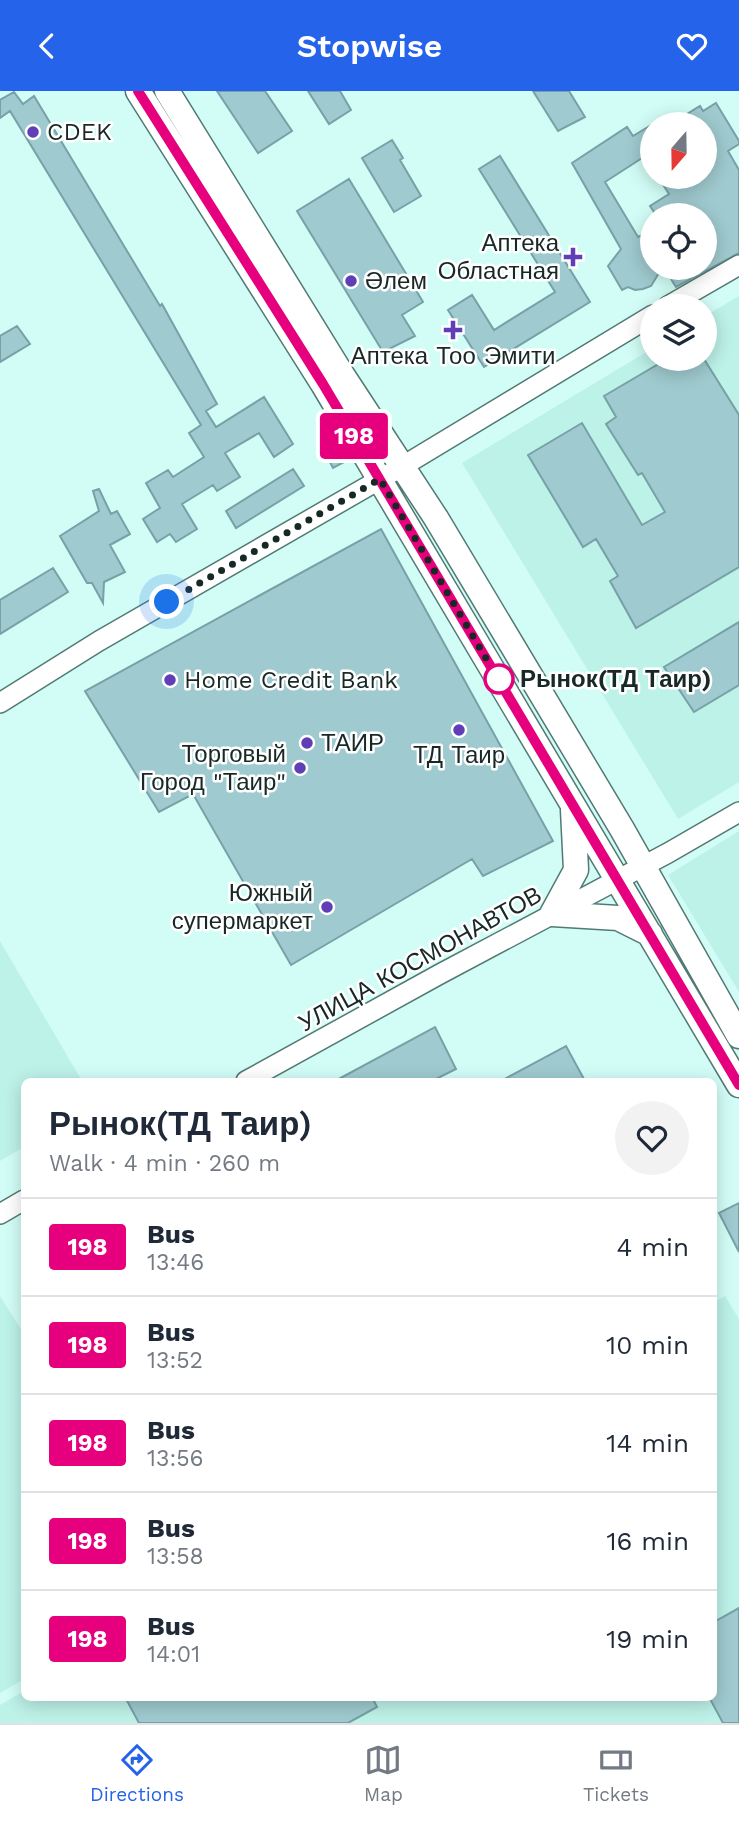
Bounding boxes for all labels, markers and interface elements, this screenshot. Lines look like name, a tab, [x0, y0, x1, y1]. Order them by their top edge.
icon: back	[28, 27, 66, 65]
text: Stopwise	[297, 27, 442, 65]
icon: heart	[673, 27, 711, 65]
north arrow	[640, 112, 718, 189]
map controls	[640, 112, 717, 371]
place label: CDEK	[47, 118, 112, 146]
marker: CDEK	[25, 124, 41, 140]
button: locate	[640, 203, 717, 280]
place label: Аптека Областная	[438, 229, 560, 285]
marker: Аптека Областная	[565, 249, 581, 265]
place label: Әлем	[365, 267, 427, 295]
marker: Әлем	[343, 273, 359, 289]
button: layers	[640, 294, 717, 371]
marker: Аптека Тоо Эмити	[445, 322, 461, 338]
place label: Аптека Тоо Эмити	[351, 342, 555, 370]
line badge: 198	[314, 413, 394, 459]
text: 198	[334, 422, 374, 450]
your location	[149, 584, 184, 619]
marker: Рынок(ТД Таир)	[484, 664, 514, 694]
place label: Рынок(ТД Таир)	[520, 665, 711, 693]
place label: Home Credit Bank	[184, 666, 398, 694]
marker: Home Credit Bank	[162, 672, 178, 688]
marker: ТД Таир	[451, 722, 467, 738]
place label: ТАИР	[321, 729, 384, 757]
marker: ТАИР	[299, 735, 315, 751]
place label: Торговый Город "Таир"	[140, 740, 286, 796]
place label: ТД Таир	[413, 741, 505, 769]
marker: Торговый Город "Таир"	[292, 760, 308, 776]
place label: Южный супермаркет	[172, 879, 313, 935]
street label: УЛИЦА КОСМОНАВТОВ	[294, 880, 546, 1038]
marker: Южный супермаркет	[319, 899, 335, 915]
button: heart	[615, 1101, 689, 1175]
text: Рынок(ТД Таир)	[49, 1104, 312, 1143]
text: Walk · 4 min · 260 m	[49, 1150, 280, 1177]
text: Bus	[147, 1219, 195, 1249]
text: 4 min	[616, 1232, 689, 1262]
text: 198	[67, 1233, 108, 1261]
text: 13:46	[147, 1249, 204, 1276]
text: Bus	[147, 1317, 195, 1347]
text: 10 min	[606, 1330, 689, 1360]
text: 198	[67, 1331, 108, 1359]
text: 13:52	[147, 1347, 203, 1374]
text: Bus	[147, 1415, 195, 1445]
text: 14 min	[606, 1428, 689, 1458]
text: 198	[67, 1429, 108, 1457]
text: 13:56	[147, 1445, 204, 1472]
text: Bus	[147, 1513, 195, 1543]
text: 16 min	[606, 1526, 689, 1556]
text: 198	[67, 1527, 108, 1555]
text: 13:58	[147, 1543, 204, 1570]
text: Bus	[147, 1611, 195, 1641]
text: 19 min	[606, 1624, 689, 1654]
text: 198	[67, 1625, 108, 1653]
text: 14:01	[147, 1641, 200, 1668]
tab: Directions	[90, 1741, 184, 1806]
tab: Map	[364, 1741, 403, 1806]
tab: Tickets	[583, 1741, 649, 1806]

